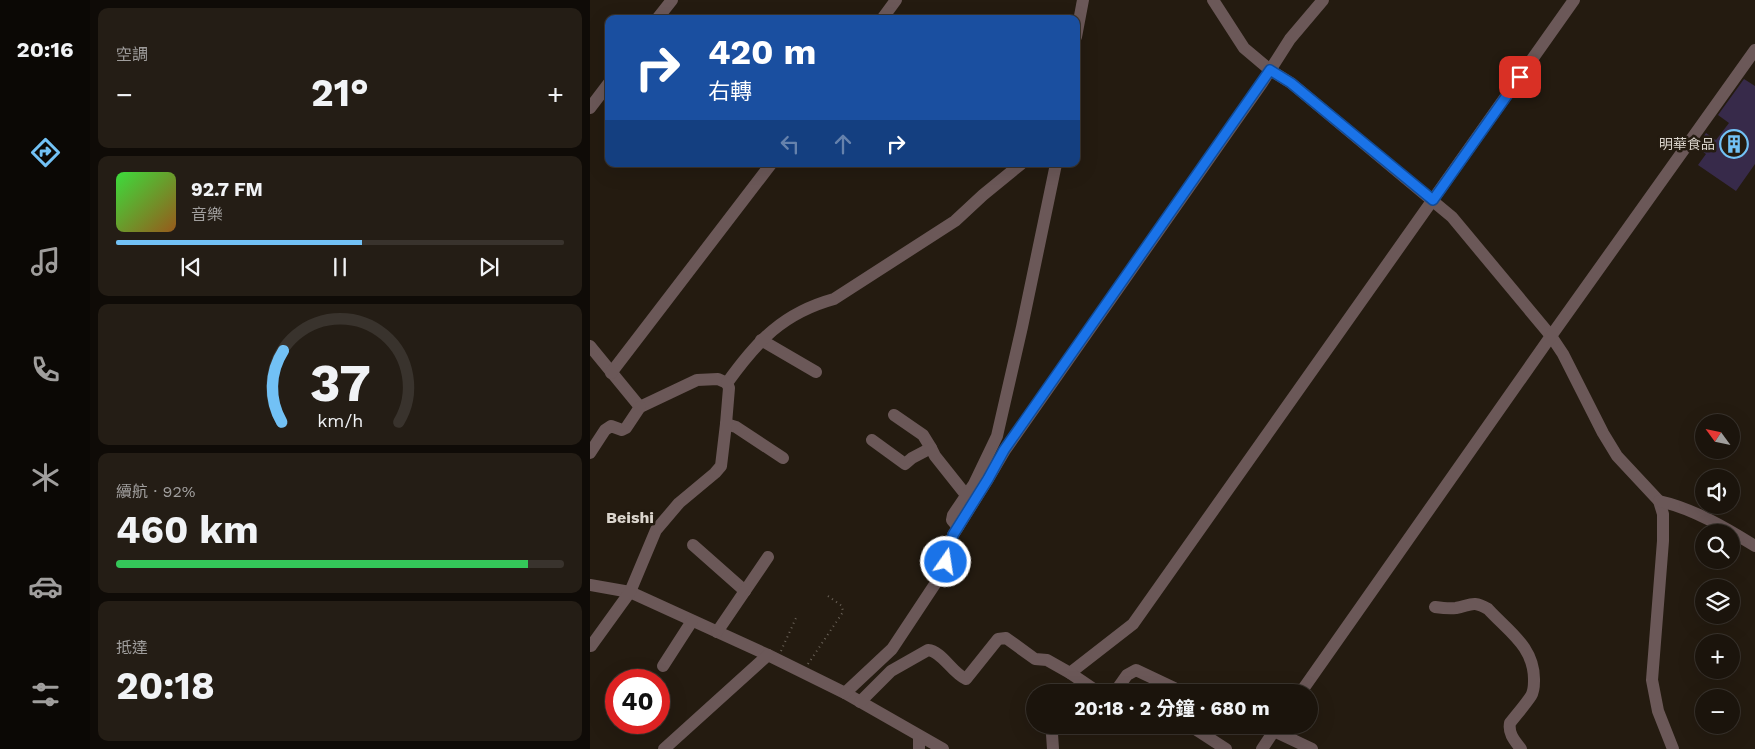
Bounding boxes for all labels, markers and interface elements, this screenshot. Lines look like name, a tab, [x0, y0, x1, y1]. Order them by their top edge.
text: 420 m	[708, 31, 817, 73]
icon: right	[625, 35, 690, 100]
text: 20:16	[17, 37, 73, 62]
text: 空調	[116, 45, 148, 64]
pin	[1499, 56, 1541, 98]
icon: arrive	[1506, 63, 1534, 91]
text: 21°	[311, 71, 369, 115]
text: −	[116, 78, 133, 111]
text: +	[547, 78, 564, 111]
text: 右轉	[708, 79, 752, 104]
building icon: 明華食品	[1719, 129, 1749, 159]
icon: left	[776, 130, 804, 158]
icon: ahead	[829, 130, 857, 158]
icon: right	[882, 130, 910, 158]
icon: directions	[28, 135, 63, 170]
place label: 明華食品	[1659, 136, 1715, 152]
text: 92.7 FM	[191, 178, 263, 201]
text: 音樂	[191, 205, 223, 224]
icon: music	[28, 244, 63, 279]
icon: previous	[177, 253, 205, 281]
icon: pause	[326, 253, 354, 281]
icon: next	[475, 253, 503, 281]
icon: phone	[28, 352, 63, 387]
text: 37	[310, 353, 371, 414]
text: km/h	[317, 410, 363, 431]
north arrow	[1695, 414, 1740, 459]
map controls	[1695, 414, 1740, 734]
icon: climate	[28, 460, 63, 495]
button: sound	[1695, 469, 1740, 514]
text: 續航 · 92%	[116, 482, 195, 501]
text: 460 km	[116, 508, 259, 552]
district label: Beishi	[606, 508, 654, 527]
button: search	[1695, 524, 1740, 569]
position arrow	[919, 535, 971, 587]
icon: car	[28, 569, 63, 604]
button: layers	[1695, 579, 1740, 624]
button: +	[1695, 634, 1740, 679]
text: 抵達	[116, 638, 148, 657]
text: 20:18	[116, 664, 215, 708]
speed limit sign: 40	[605, 669, 670, 734]
icon: filters	[28, 677, 63, 712]
button: −	[1695, 689, 1740, 734]
text: 20:18 · 2 分鐘 · 680 m	[1074, 697, 1270, 720]

